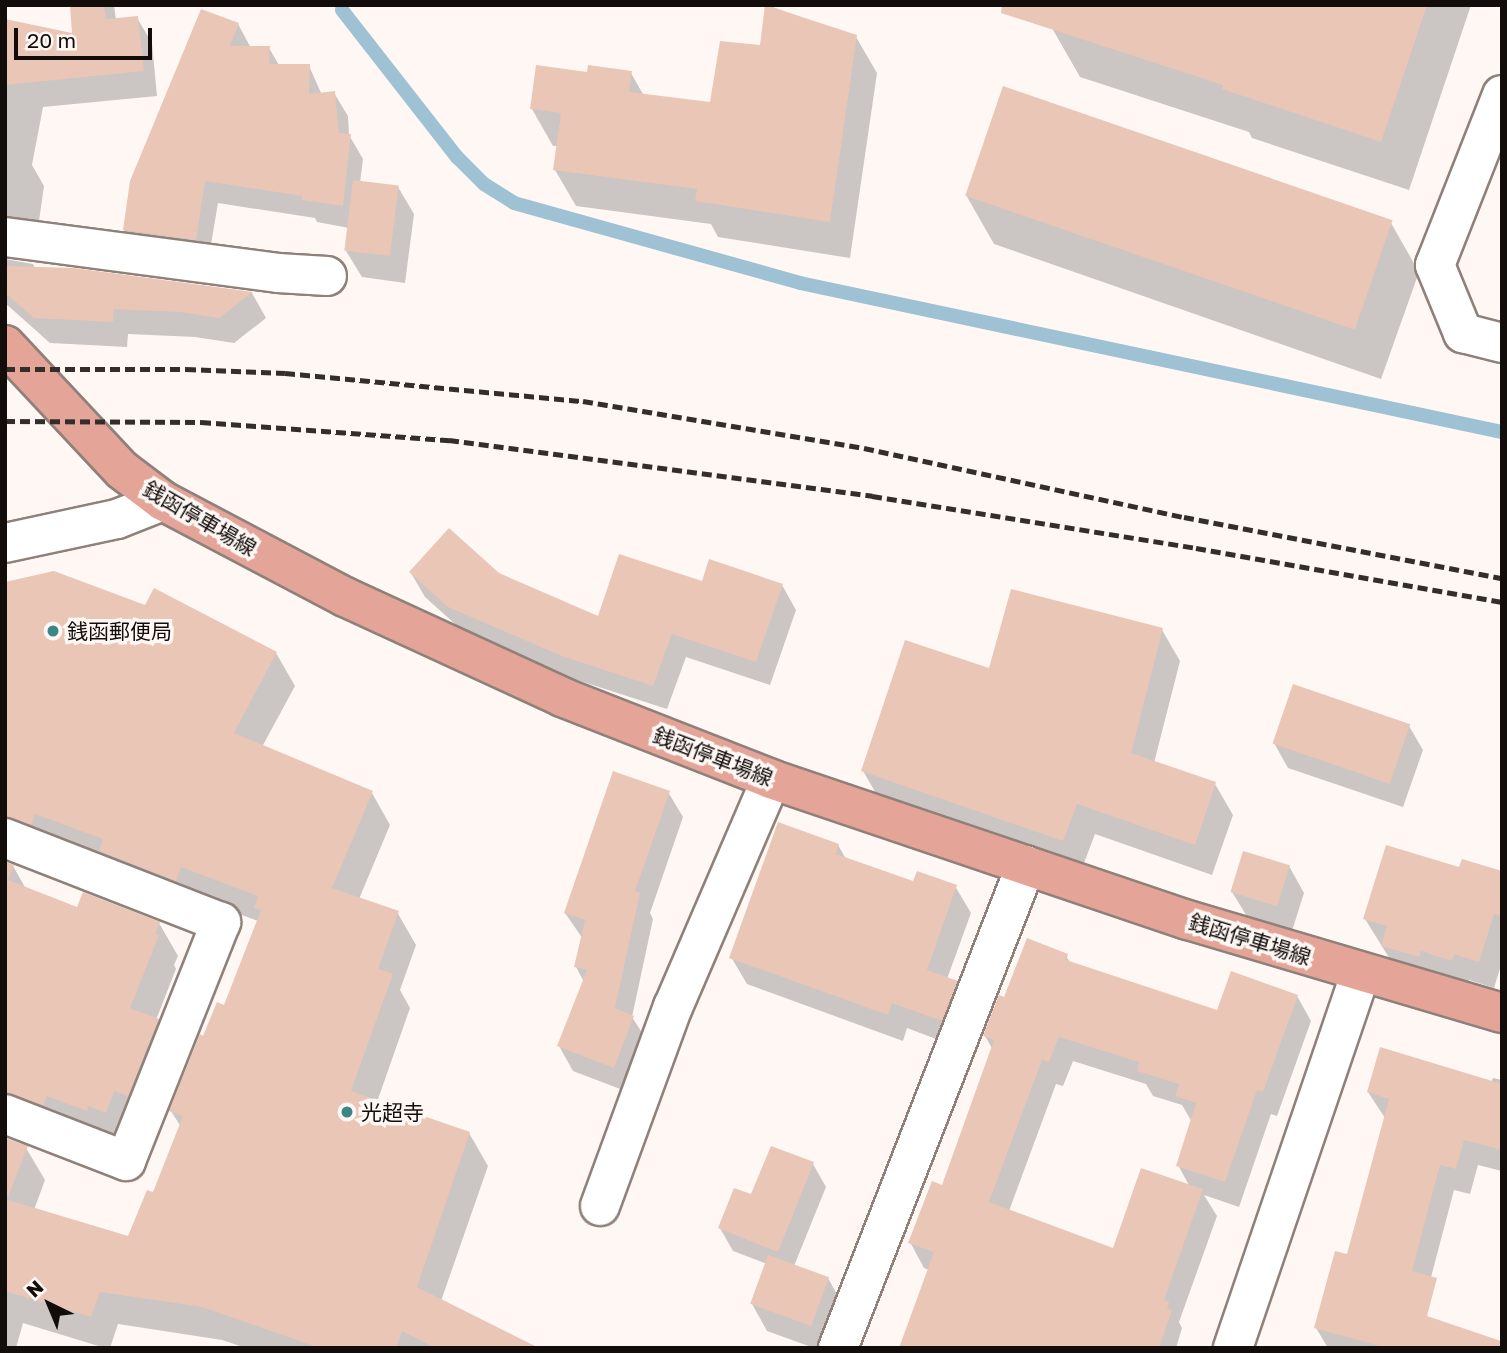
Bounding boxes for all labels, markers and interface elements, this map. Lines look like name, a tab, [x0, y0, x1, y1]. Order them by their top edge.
scale bar	[18, 14, 156, 58]
text: 20 m	[27, 27, 76, 53]
street label: 銭函停車場線	[139, 476, 261, 560]
place label: 銭函郵便局	[67, 618, 172, 644]
marker: 銭函郵便局	[45, 623, 61, 639]
street label: 銭函停車場線	[650, 722, 776, 790]
street label: 銭函停車場線	[1186, 909, 1314, 969]
place label: 光超寺	[361, 1099, 424, 1125]
marker: 光超寺	[339, 1104, 355, 1120]
north arrow	[14, 1269, 84, 1339]
text: N	[21, 1275, 47, 1302]

